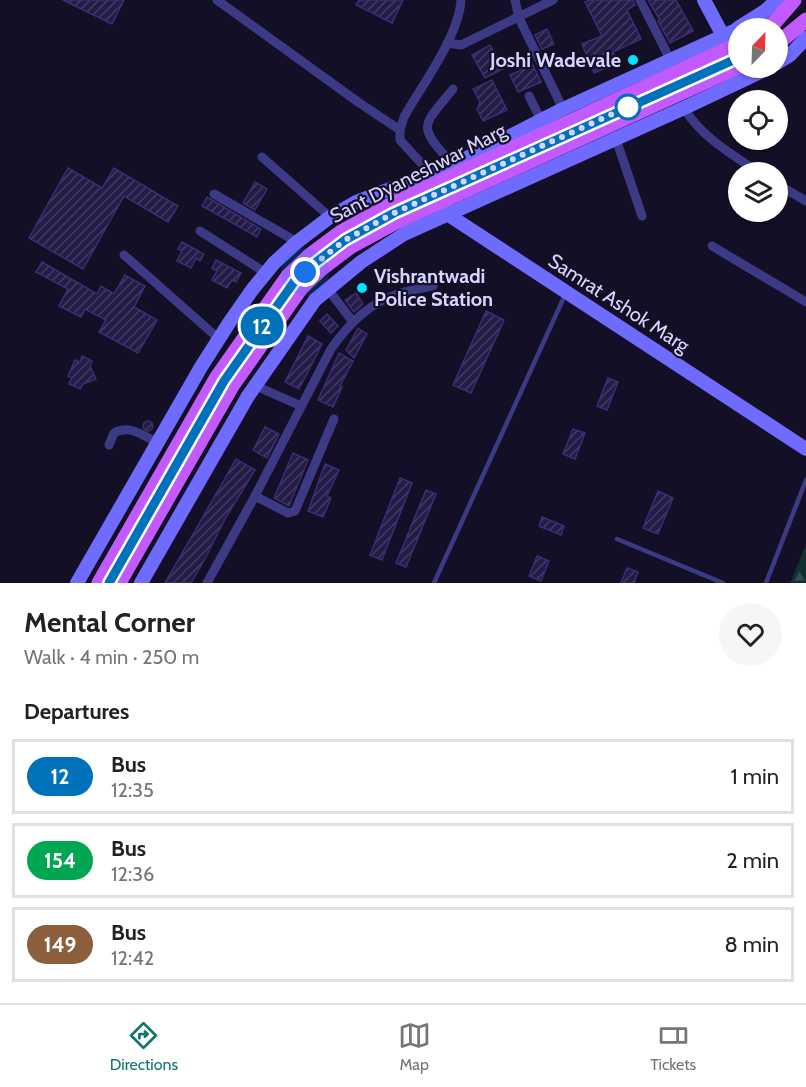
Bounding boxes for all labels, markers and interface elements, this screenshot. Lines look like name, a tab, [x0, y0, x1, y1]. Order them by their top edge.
north arrow	[728, 18, 788, 78]
map controls	[728, 18, 788, 222]
place label: Joshi Wadevale	[489, 48, 621, 72]
marker: Joshi Wadevale	[626, 53, 640, 67]
button: locate	[728, 90, 788, 150]
unlabelled marker	[615, 94, 641, 120]
street label: Sant Dyaneshwar Marg	[326, 118, 511, 228]
button: layers	[728, 162, 788, 222]
street label: Samrat Ashok Marg	[544, 248, 695, 358]
your location	[290, 257, 320, 287]
place label: Vishrantwadi Police Station	[374, 264, 493, 311]
marker: Vishrantwadi Police Station	[355, 281, 369, 295]
line badge: 12	[235, 306, 289, 346]
text: 12	[253, 314, 271, 339]
button: heart	[719, 603, 782, 666]
text: Mental Corner	[24, 605, 195, 639]
text: Walk · 4 min · 250 m	[24, 645, 199, 669]
text: Departures	[24, 698, 129, 725]
text: Bus	[111, 751, 146, 778]
text: 1 min	[731, 763, 779, 790]
text: 12	[51, 764, 69, 789]
text: 12:35	[111, 778, 154, 802]
text: Bus	[111, 835, 146, 862]
text: 2 min	[726, 847, 779, 874]
text: 154	[44, 848, 76, 873]
text: 12:36	[111, 862, 154, 886]
text: Bus	[111, 919, 146, 946]
text: 8 min	[724, 931, 779, 958]
text: 149	[44, 932, 76, 957]
text: 12:42	[111, 946, 154, 970]
tab: Directions	[110, 1019, 178, 1074]
tab: Map	[398, 1019, 431, 1074]
tab: Tickets	[650, 1019, 696, 1074]

